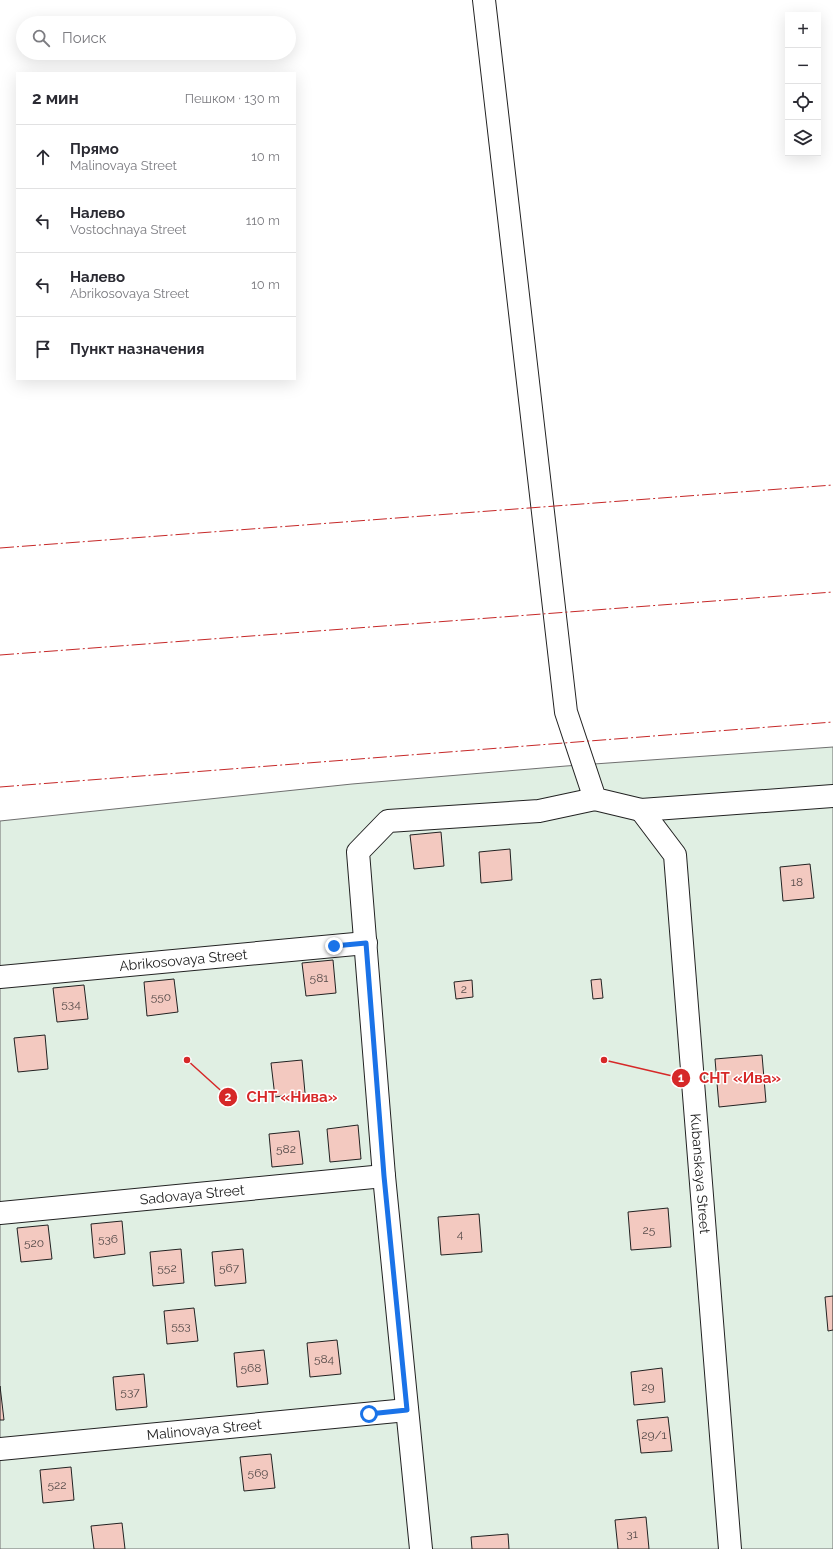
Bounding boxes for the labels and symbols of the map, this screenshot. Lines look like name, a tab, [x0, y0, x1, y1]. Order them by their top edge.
house number: 18	[791, 875, 803, 889]
route end	[325, 937, 343, 955]
street label: Abrikosovaya Street	[118, 946, 248, 974]
house number: 581	[310, 971, 328, 985]
house number: 2	[461, 982, 467, 996]
house number: 550	[151, 990, 171, 1004]
house number: 534	[61, 997, 81, 1011]
callout: СНТ «Ива»	[671, 1064, 789, 1091]
text: СНТ «Ива»	[699, 1069, 781, 1087]
text: 1	[678, 1071, 684, 1085]
callout: СНТ «Нива»	[218, 1084, 345, 1111]
text: СНТ «Нива»	[247, 1088, 338, 1106]
text: 2	[225, 1090, 232, 1104]
street label: Kubanskaya Street	[688, 1113, 713, 1235]
house number: 582	[276, 1142, 296, 1156]
street label: Sadovaya Street	[139, 1181, 245, 1207]
house number: 25	[643, 1223, 656, 1237]
house number: 4	[457, 1227, 464, 1241]
house number: 536	[98, 1232, 118, 1246]
house number: 520	[24, 1236, 44, 1250]
house number: 552	[157, 1261, 177, 1275]
house number: 567	[219, 1261, 240, 1275]
house number: 553	[171, 1319, 191, 1333]
house number: 584	[314, 1352, 335, 1366]
house number: 568	[241, 1361, 261, 1375]
house number: 29	[641, 1380, 655, 1394]
house number: 537	[120, 1385, 140, 1399]
route start	[360, 1405, 378, 1423]
street label: Malinovaya Street	[146, 1416, 262, 1443]
house number: 29/1	[641, 1428, 667, 1442]
house number: 569	[248, 1466, 268, 1480]
house number: 522	[47, 1478, 67, 1492]
house number: 31	[626, 1527, 638, 1541]

